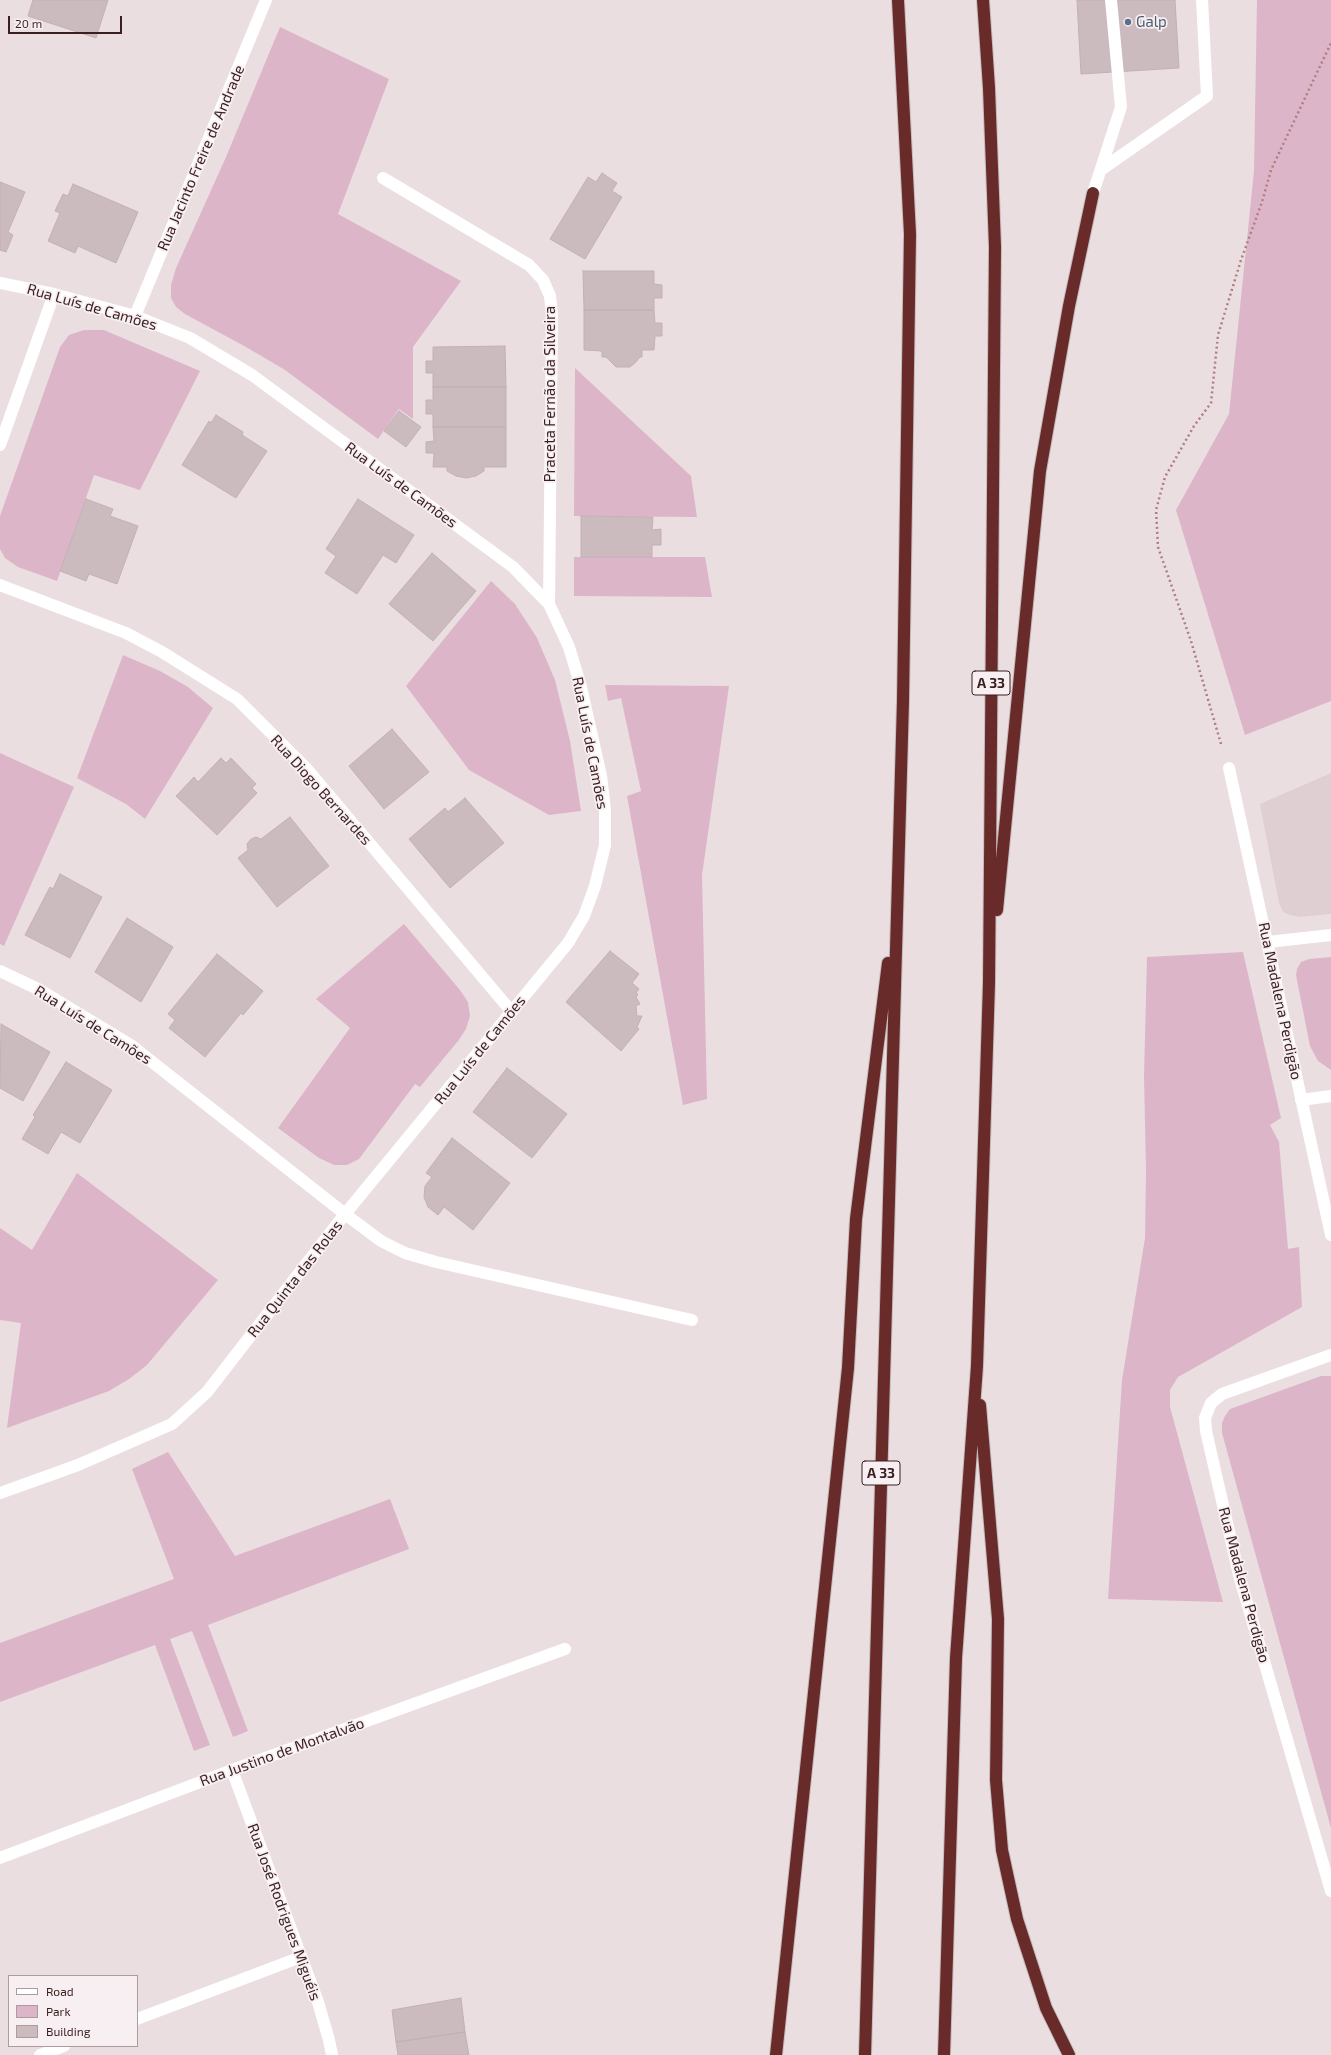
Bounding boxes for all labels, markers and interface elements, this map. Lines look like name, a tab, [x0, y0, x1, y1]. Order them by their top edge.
scale bar	[10, 8, 124, 34]
place label: Galp	[1136, 13, 1167, 31]
text: 20 m	[15, 16, 42, 30]
marker: Galp	[1123, 17, 1133, 27]
street label: Rua Jacinto Freire de Andrade	[154, 62, 248, 254]
street label: Rua Luís de Camões	[25, 280, 159, 334]
street label: Praceta Fernão da Silveira	[541, 306, 559, 482]
street label: Rua Luís de Camões	[341, 438, 461, 532]
road number: A 33	[972, 671, 1010, 695]
street label: Rua Luís de Camões	[568, 675, 612, 811]
street label: Rua Diogo Bernardes	[267, 731, 375, 849]
street label: Rua Madalena Perdigão	[1255, 921, 1305, 1081]
street label: Rua Luís de Camões	[31, 982, 155, 1068]
street label: Rua Luís de Camões	[431, 992, 529, 1108]
street label: Rua Quinta das Rolas	[244, 1217, 346, 1341]
road number: A 33	[862, 1461, 900, 1485]
street label: Rua Madalena Perdigão	[1215, 1505, 1273, 1665]
street label: Rua Justino de Montalvão	[197, 1714, 367, 1790]
street label: Rua José Rodrigues Miguéis	[244, 1821, 324, 2003]
legend	[8, 1975, 138, 2047]
text: Road	[46, 1984, 74, 1998]
text: Park	[46, 2004, 71, 2018]
text: Building	[46, 2024, 90, 2038]

